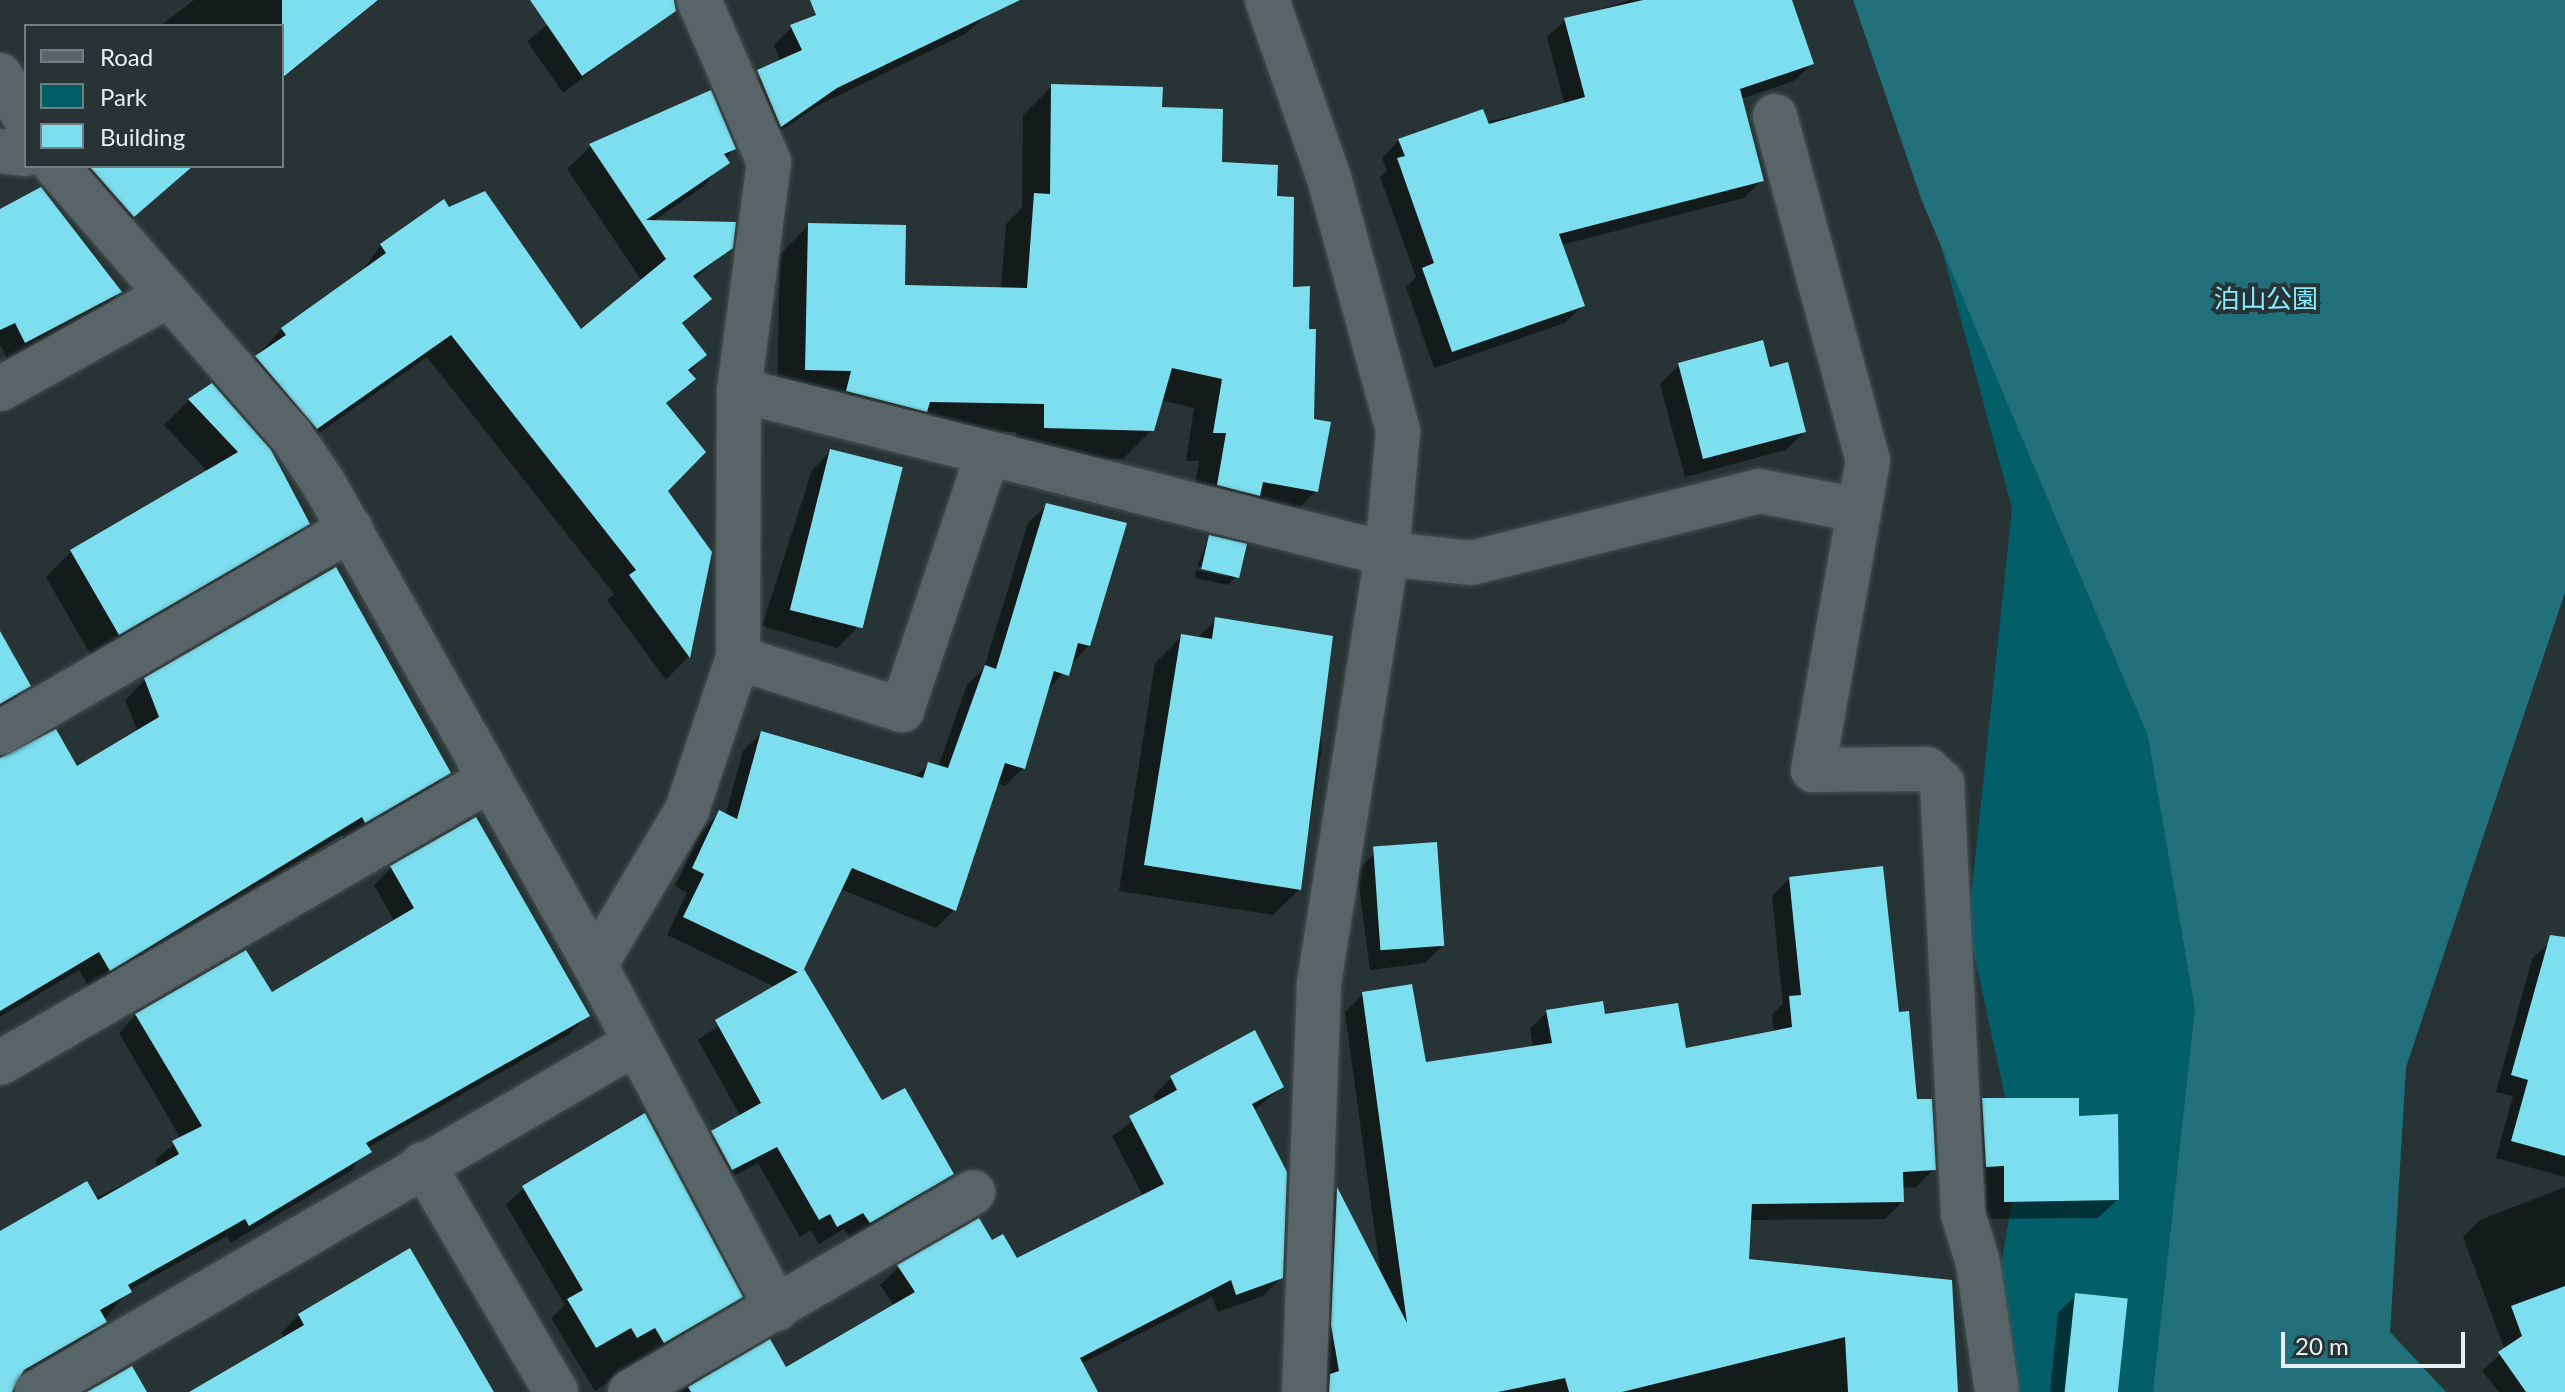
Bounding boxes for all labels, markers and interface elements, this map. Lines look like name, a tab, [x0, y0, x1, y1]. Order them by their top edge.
legend	[24, 24, 284, 168]
text: Road	[100, 42, 153, 71]
text: Park	[100, 82, 147, 111]
text: Building	[100, 122, 185, 151]
park label: 泊山公園	[2214, 283, 2318, 315]
scale bar	[2285, 1316, 2469, 1366]
text: 20 m	[2295, 1331, 2349, 1360]

